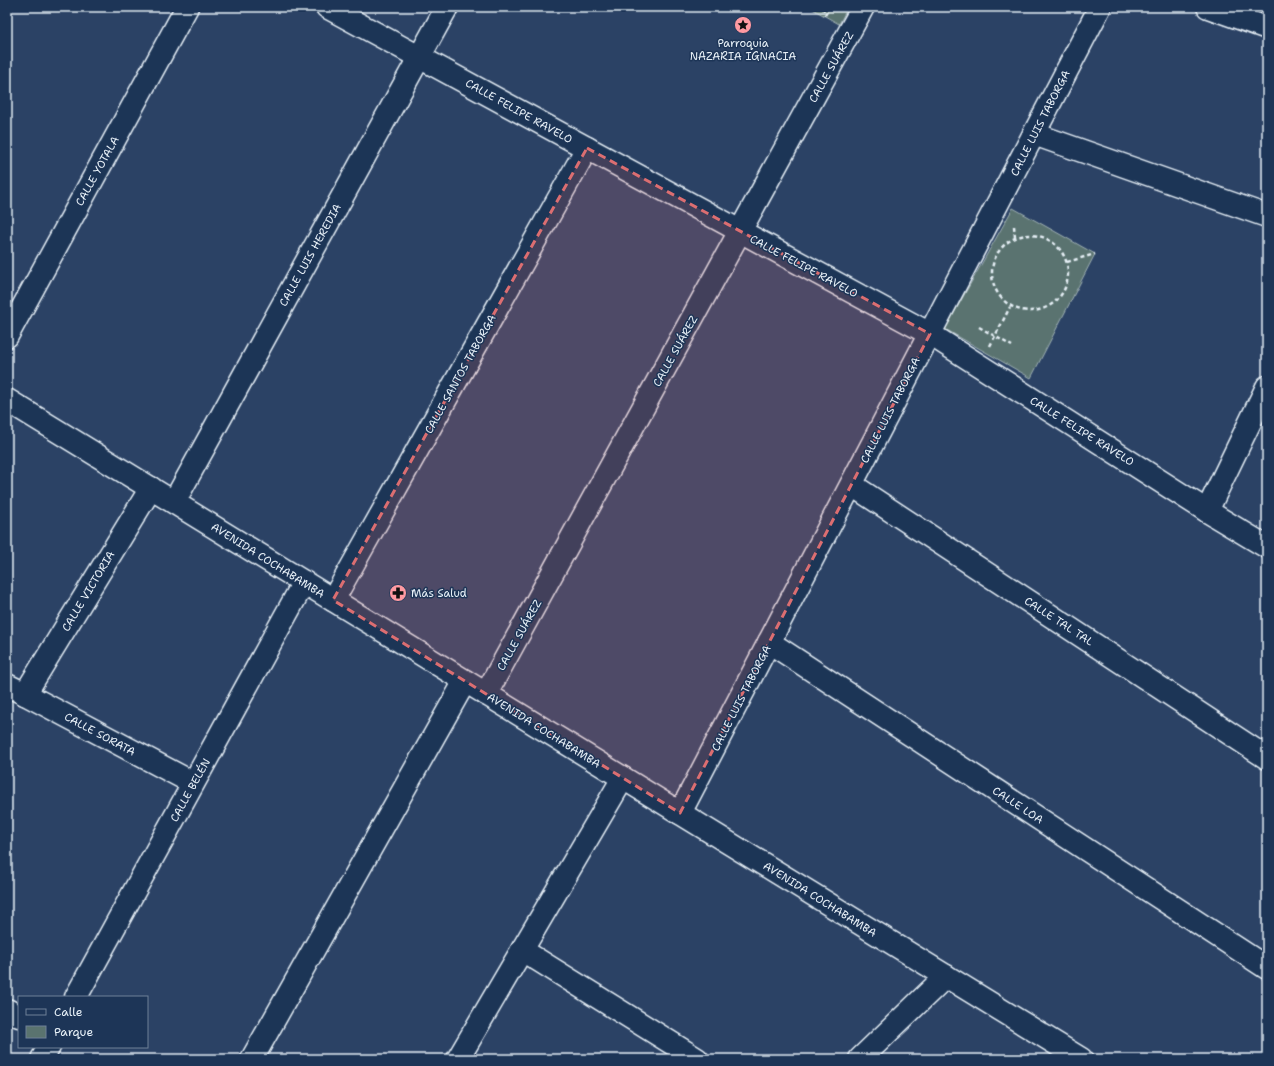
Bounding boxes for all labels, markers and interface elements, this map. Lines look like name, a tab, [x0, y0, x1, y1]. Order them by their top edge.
place icon: Parroquia NAZARIA IGNACIA	[733, 15, 753, 35]
street label: CALLE SUÁREZ	[805, 28, 857, 105]
place label: Parroquia NAZARIA IGNACIA	[690, 36, 796, 64]
street label: CALLE LUIS TABORGA	[1007, 68, 1074, 179]
street label: CALLE FELIPE RAVELO	[463, 76, 575, 147]
street label: CALLE YOTALA	[72, 134, 123, 209]
street label: CALLE LUIS HEREDIA	[276, 201, 345, 309]
street label: CALLE FELIPE RAVELO	[747, 232, 860, 301]
street label: CALLE SANTOS TABORGA	[421, 312, 500, 437]
street label: CALLE SUÁREZ	[649, 312, 701, 389]
street label: CALLE LUIS TABORGA	[857, 355, 924, 466]
street label: CALLE FELIPE RAVELO	[1027, 393, 1137, 470]
street label: AVENIDA COCHABAMBA	[208, 519, 327, 602]
street label: CALLE VICTORIA	[58, 548, 118, 634]
pharmacy icon: Más Salud	[388, 583, 408, 603]
place label: Más Salud	[411, 586, 467, 601]
street label: CALLE TAL TAL	[1021, 593, 1096, 649]
street label: CALLE SUÁREZ	[493, 596, 545, 673]
street label: CALLE LUIS TABORGA	[708, 643, 775, 754]
street label: AVENIDA COCHABAMBA	[484, 689, 603, 772]
street label: CALLE SORATA	[62, 709, 138, 759]
street label: CALLE BELÉN	[166, 755, 214, 825]
street label: CALLE LOA	[989, 783, 1046, 827]
street label: AVENIDA COCHABAMBA	[760, 858, 879, 941]
legend	[18, 996, 148, 1048]
text: Calle	[54, 1004, 83, 1020]
text: Parque	[54, 1024, 93, 1040]

